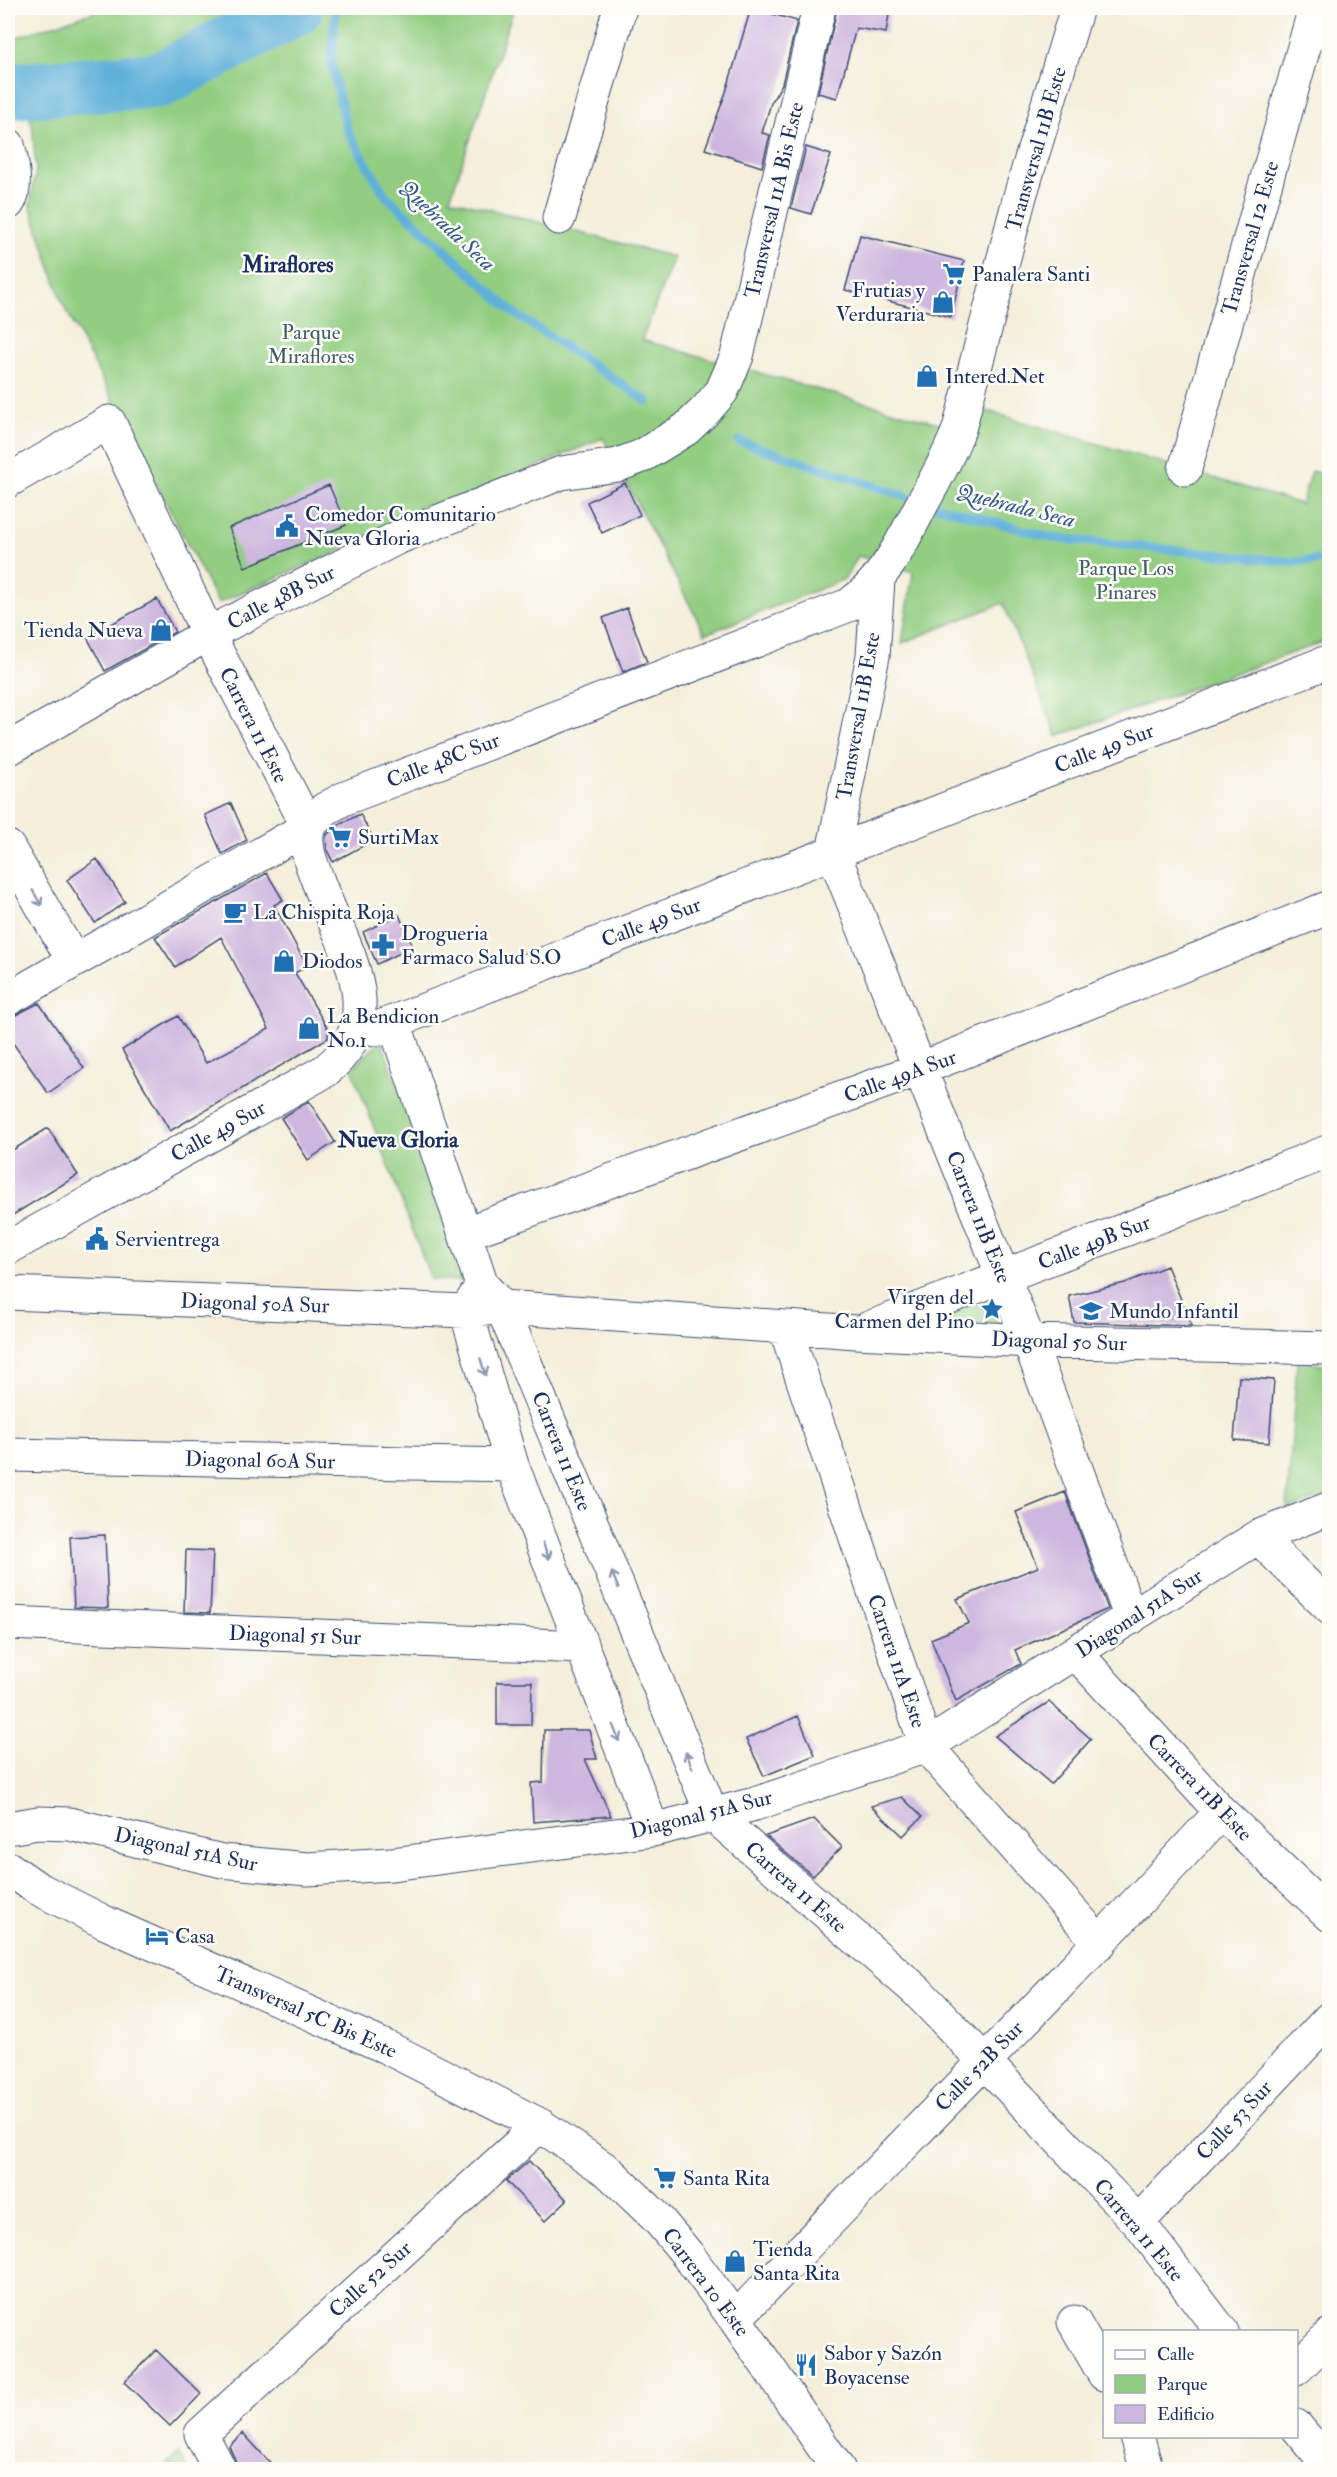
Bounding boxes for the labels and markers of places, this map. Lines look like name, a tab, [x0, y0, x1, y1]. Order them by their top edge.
supermarket icon: Panalera Santi	[941, 261, 967, 287]
place label: Panalera Santi	[972, 261, 1091, 288]
place label: Frutias y Verduraria	[836, 277, 926, 328]
shop icon: Frutias y Verduraria	[930, 289, 956, 315]
shop icon: Intered.Net	[914, 363, 940, 389]
place label: Intered.Net	[945, 363, 1045, 390]
place label: Comedor Comunitario Nueva Gloria	[305, 501, 496, 552]
public building icon: Comedor Comunitario Nueva Gloria	[274, 513, 300, 539]
place label: Tienda Nueva	[24, 617, 143, 644]
shop icon: Tienda Nueva	[148, 617, 174, 643]
supermarket icon: SurtiMax	[327, 824, 353, 850]
place label: SurtiMax	[358, 824, 440, 851]
cafe icon: La Chispita Roja	[222, 899, 248, 925]
place label: La Chispita Roja	[253, 899, 395, 926]
place label: Drogueria Farmaco Salud S.O	[401, 920, 561, 971]
pharmacy icon: Drogueria Farmaco Salud S.O	[370, 932, 396, 958]
shop icon: Diodos	[271, 948, 297, 974]
place label: Diodos	[302, 948, 362, 975]
place label: La Bendicion No.1	[327, 1003, 439, 1054]
shop icon: La Bendicion No.1	[296, 1015, 322, 1041]
public building icon: Servientrega	[84, 1226, 110, 1252]
place label: Servientrega	[115, 1226, 220, 1253]
place label: Virgen del Carmen del Pino	[834, 1284, 975, 1335]
place icon: Virgen del Carmen del Pino	[979, 1296, 1005, 1322]
school or university icon: Mundo Infantil	[1078, 1298, 1104, 1324]
place label: Mundo Infantil	[1109, 1298, 1239, 1325]
hotel icon: Casa	[144, 1923, 170, 1949]
place label: Casa	[175, 1923, 215, 1950]
supermarket icon: Santa Rita	[652, 2165, 678, 2191]
place label: Santa Rita	[683, 2165, 770, 2192]
place label: Tienda Santa Rita	[753, 2236, 840, 2287]
shop icon: Tienda Santa Rita	[722, 2248, 748, 2274]
place label: Sabor y Sazón Boyacense	[824, 2340, 942, 2391]
restaurant icon: Sabor y Sazón Boyacense	[793, 2352, 819, 2378]

